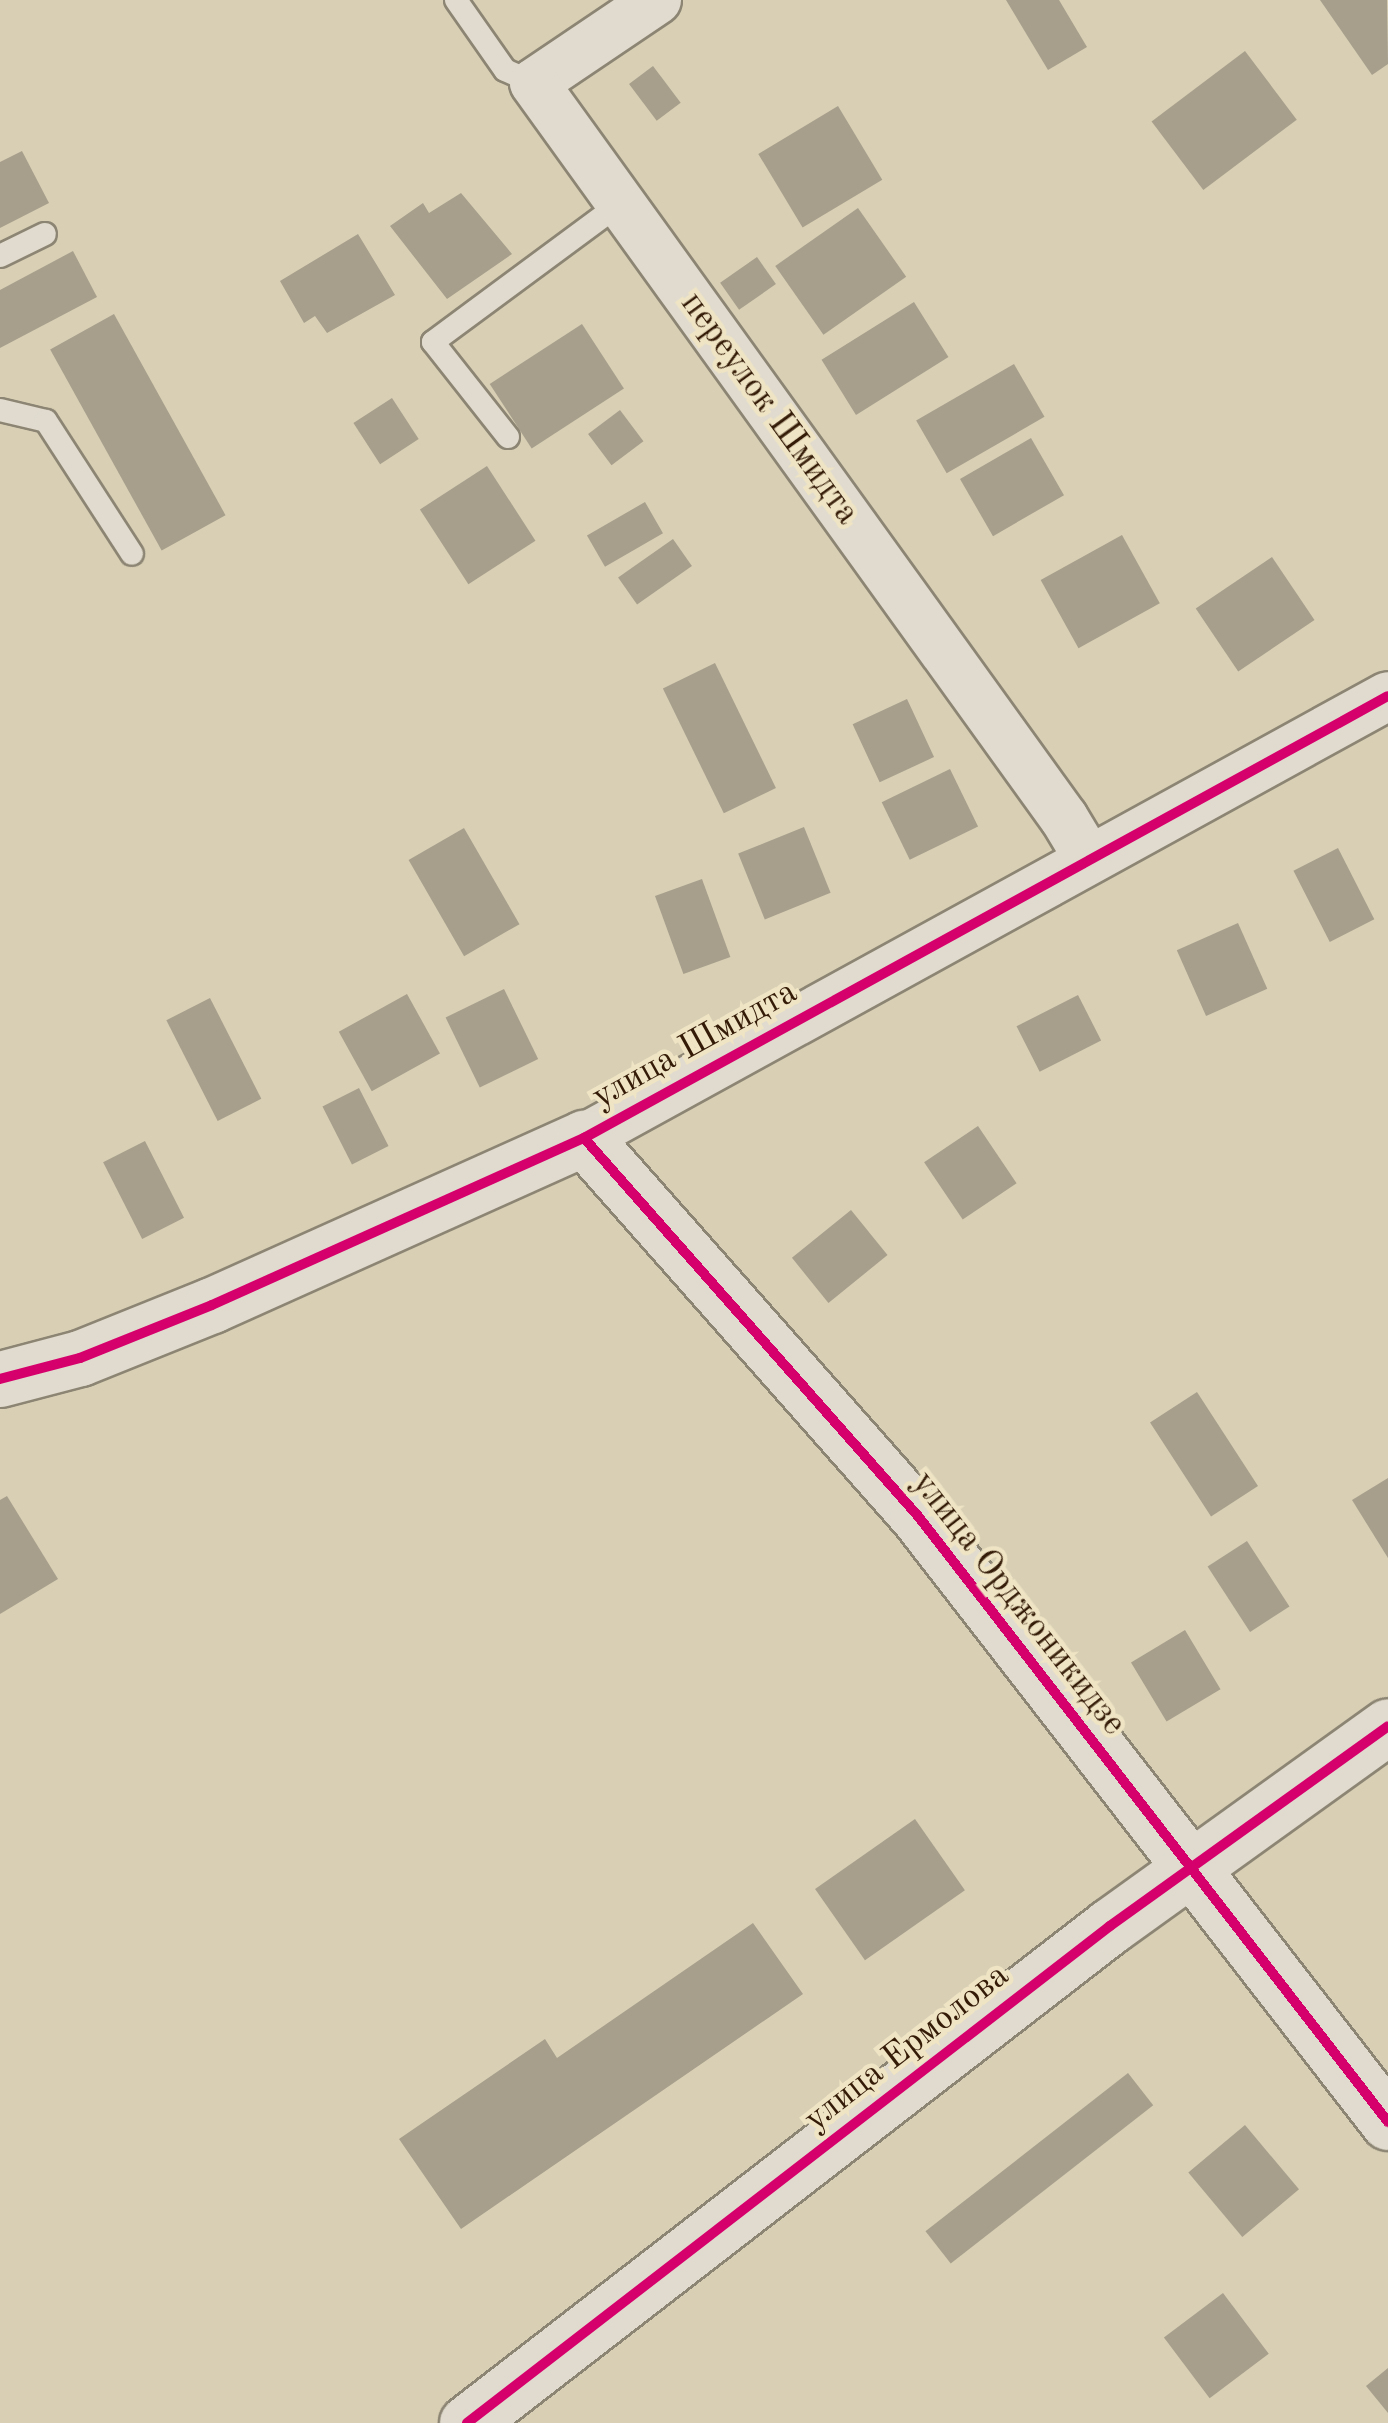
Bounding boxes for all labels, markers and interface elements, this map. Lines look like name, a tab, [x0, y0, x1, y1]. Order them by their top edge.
street label: переулок Шмидта	[671, 285, 867, 533]
street label: улица Шмидта	[585, 971, 805, 1119]
street label: улица Орджоникидзе	[902, 1464, 1134, 1744]
street label: улица Ермолова	[796, 1955, 1018, 2141]

